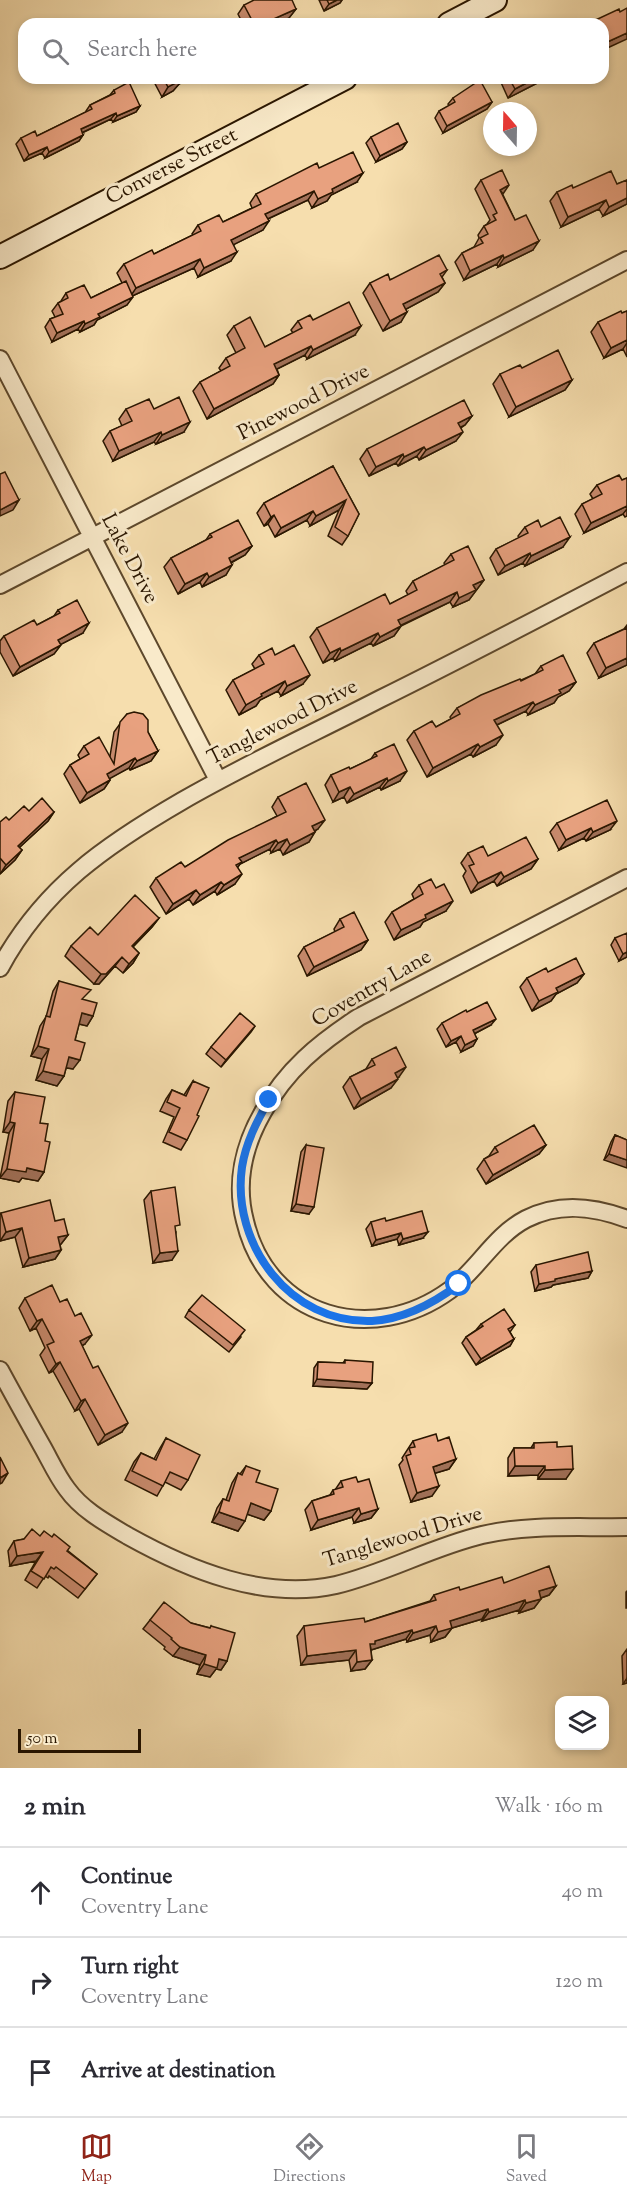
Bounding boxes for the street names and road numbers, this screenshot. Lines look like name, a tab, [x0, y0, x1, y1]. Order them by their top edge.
street label: Converse Street	[101, 121, 243, 213]
street label: Pinewood Drive	[233, 357, 375, 449]
street label: Lake Drive	[93, 509, 165, 609]
street label: Tanglewood Drive	[203, 672, 363, 774]
street label: Coventry Lane	[307, 943, 437, 1035]
street label: Tanglewood Drive	[320, 1500, 486, 1576]

